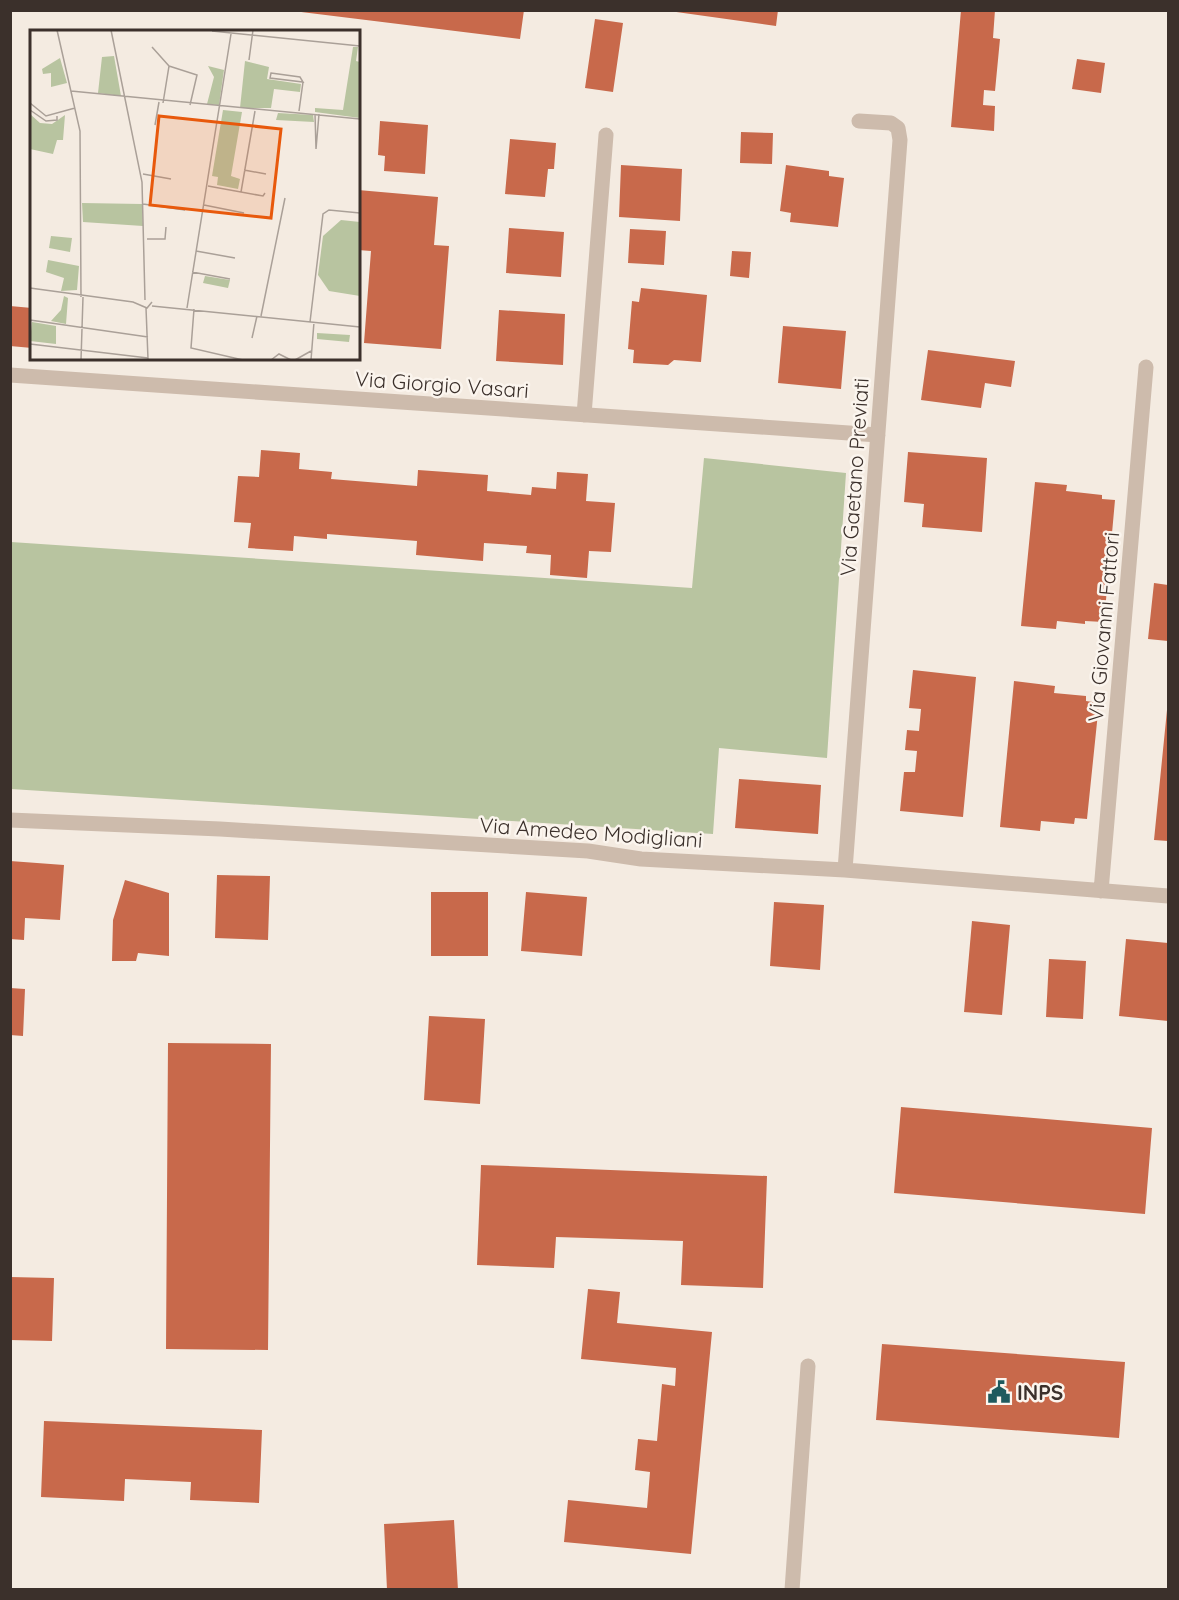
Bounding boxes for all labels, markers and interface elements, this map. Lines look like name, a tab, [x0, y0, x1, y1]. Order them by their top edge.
inset map	[30, 30, 360, 360]
street label: Via Giorgio Vasari	[354, 365, 530, 403]
street label: Via Gaetano Previati	[834, 377, 874, 577]
street label: Via Giovanni Fattori	[1082, 531, 1124, 723]
street label: Via Amedeo Modigliani	[479, 811, 703, 853]
public building icon: INPS	[986, 1379, 1012, 1405]
place label: INPS	[1017, 1379, 1063, 1405]

